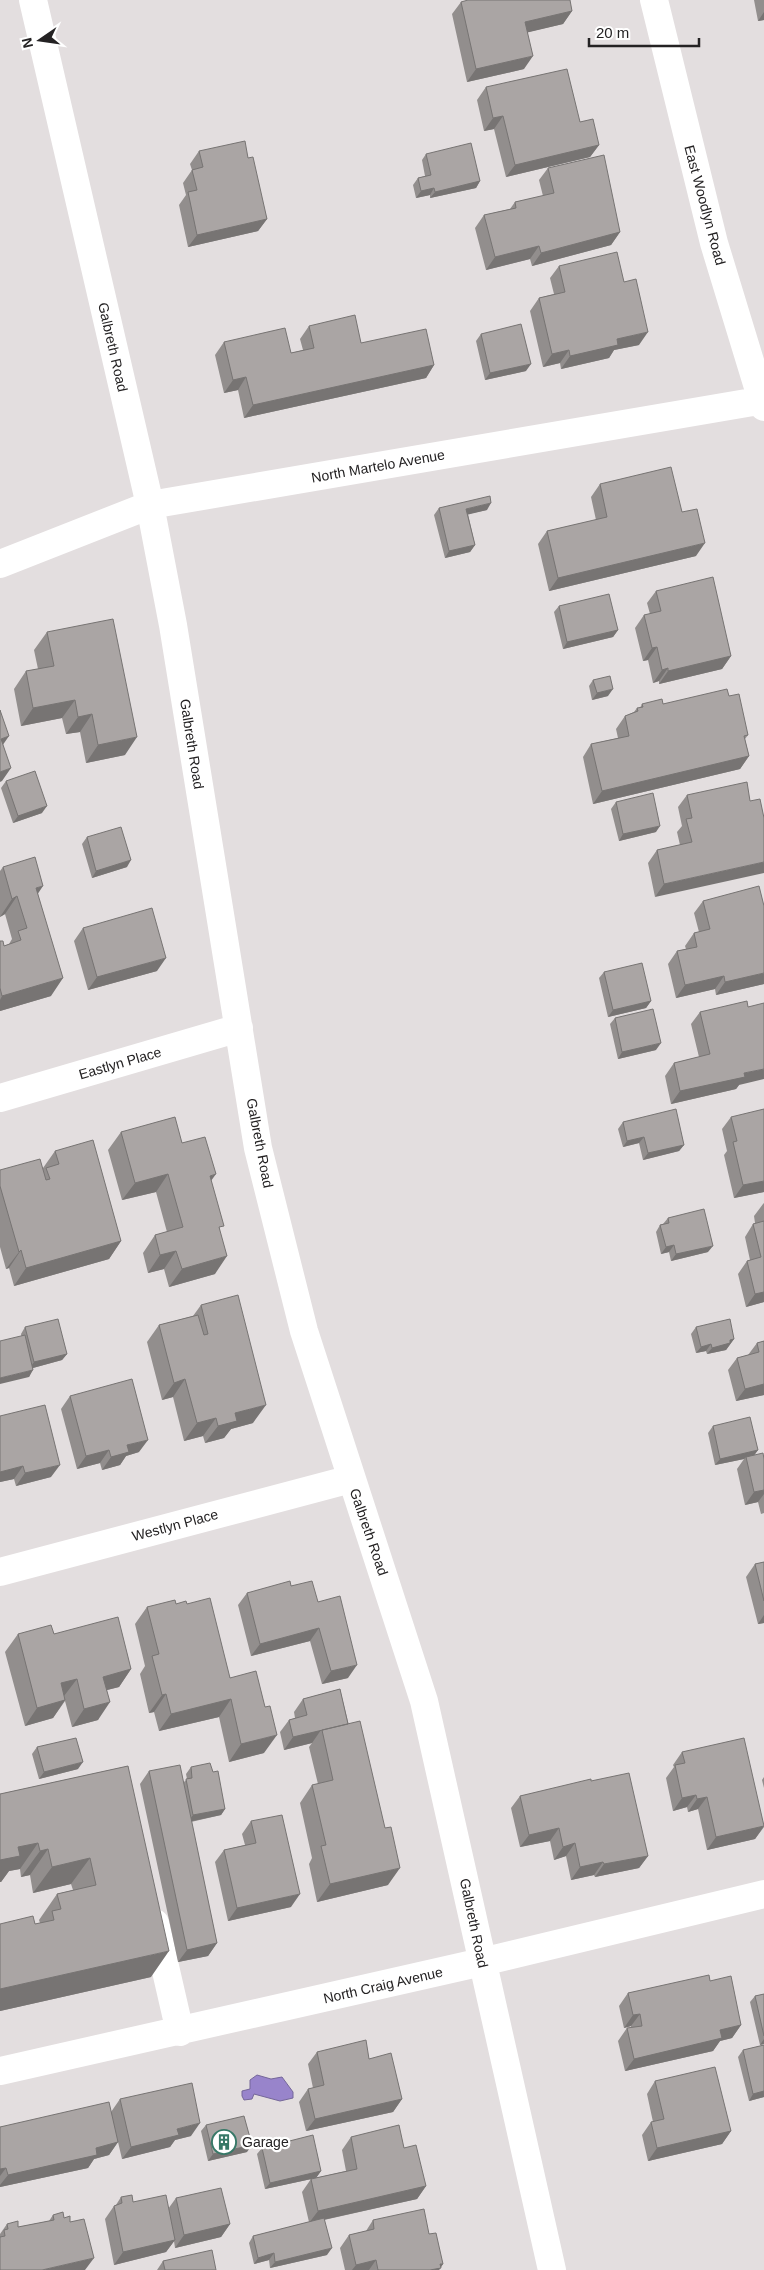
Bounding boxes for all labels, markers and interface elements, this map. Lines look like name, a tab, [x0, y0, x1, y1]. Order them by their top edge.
north arrow	[15, 15, 65, 65]
scale bar	[589, 15, 699, 47]
text: 20 m	[596, 24, 629, 41]
text: N	[18, 36, 36, 50]
street label: East Woodlyn Road	[681, 143, 729, 267]
street label: Galbreth Road	[95, 301, 131, 393]
street label: North Martelo Avenue	[310, 446, 446, 486]
street label: Galbreth Road	[177, 698, 207, 790]
street label: Eastlyn Place	[77, 1044, 163, 1082]
street label: Galbreth Road	[243, 1097, 277, 1189]
street label: Galbreth Road	[347, 1486, 391, 1578]
street label: Westlyn Place	[130, 1506, 220, 1544]
street label: Galbreth Road	[457, 1877, 491, 1969]
street label: North Craig Avenue	[322, 1963, 444, 2007]
building icon: Garage	[211, 2129, 237, 2155]
place label: Garage	[242, 2134, 289, 2150]

